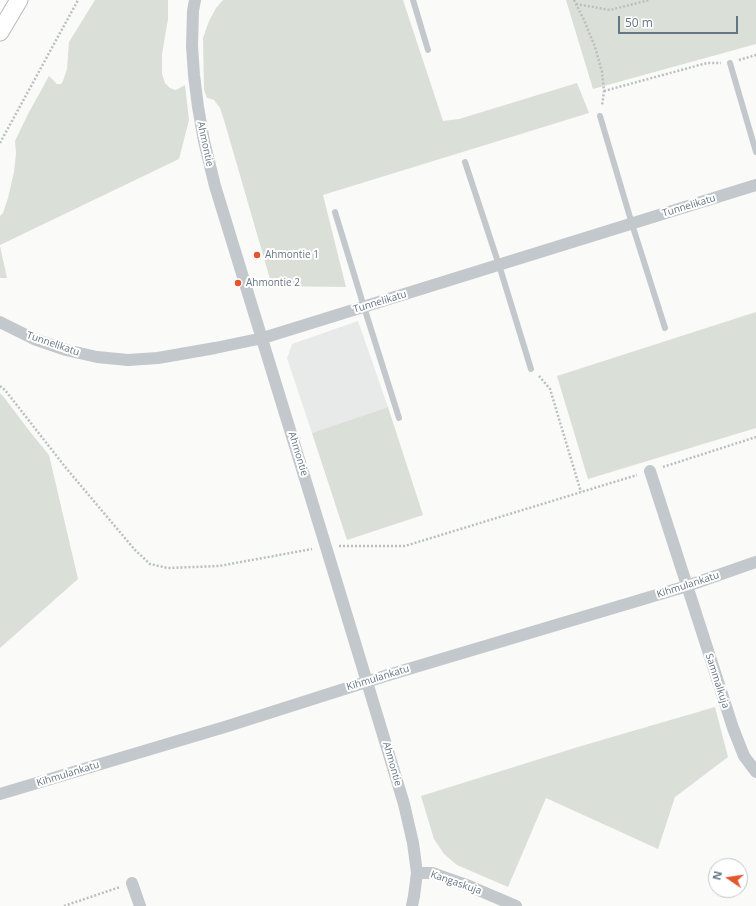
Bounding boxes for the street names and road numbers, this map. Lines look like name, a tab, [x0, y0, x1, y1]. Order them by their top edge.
street label: Ahmontie	[194, 120, 216, 168]
street label: Tunnelikatu	[661, 192, 717, 220]
street label: Tunnelikatu	[352, 288, 408, 316]
street label: Tunnelikatu	[25, 329, 81, 359]
street label: Ahmontie	[286, 430, 310, 478]
street label: Kihmulankatu	[655, 569, 721, 601]
street label: Sammalkuja	[702, 652, 732, 710]
street label: Kihmulankatu	[345, 663, 411, 693]
street label: Ahmontie	[380, 740, 404, 788]
street label: Kihmulankatu	[35, 759, 101, 789]
street label: Kangaskuja	[429, 869, 483, 897]

